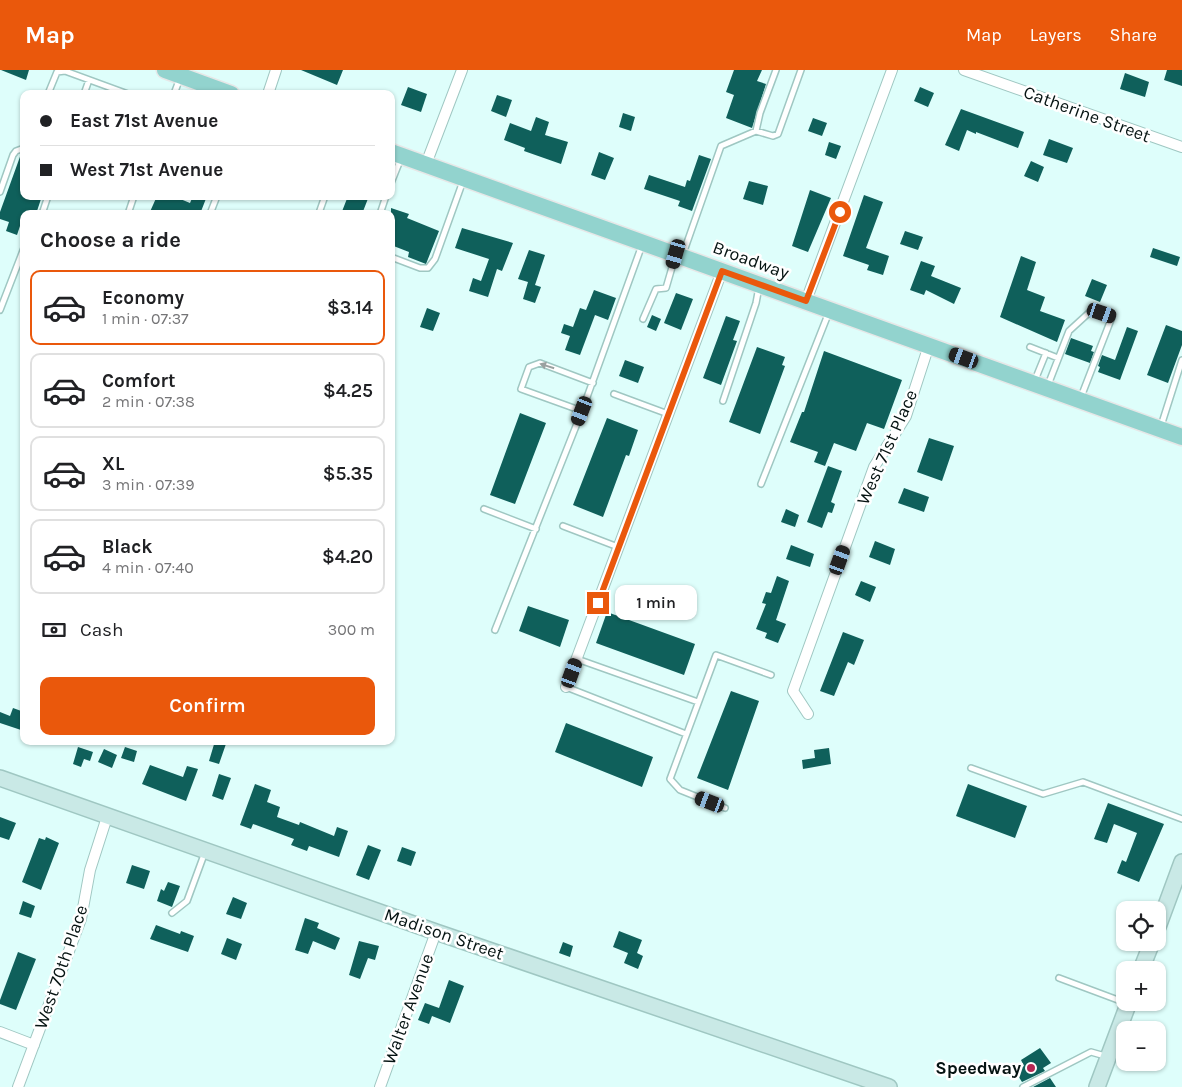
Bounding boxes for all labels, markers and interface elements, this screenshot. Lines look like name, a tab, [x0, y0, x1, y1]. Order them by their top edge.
text: Map	[25, 21, 75, 49]
text: Map	[966, 24, 1002, 46]
text: Layers	[1030, 24, 1082, 46]
text: Share	[1110, 24, 1157, 46]
street label: Catherine Street	[1021, 81, 1154, 147]
text: East 71st Avenue	[70, 110, 218, 132]
text: West 71st Avenue	[70, 159, 223, 181]
route start	[829, 201, 851, 223]
text: Choose a ride	[40, 227, 181, 253]
street label: Broadway	[710, 236, 793, 284]
car	[664, 238, 687, 270]
icon: car	[42, 285, 87, 330]
text: Economy	[102, 287, 184, 309]
text: $3.14	[327, 297, 373, 319]
car	[1085, 301, 1118, 325]
text: 1 min · 07:37	[102, 309, 189, 328]
car	[947, 346, 980, 370]
one-way arrow	[539, 362, 554, 370]
icon: car	[42, 368, 87, 413]
text: Comfort	[102, 370, 176, 392]
text: $4.25	[323, 380, 373, 402]
street label: West 71st Place	[852, 386, 922, 508]
text: 2 min · 07:38	[102, 392, 195, 411]
car	[569, 394, 594, 428]
icon: car	[42, 451, 87, 496]
text: XL	[102, 453, 124, 475]
text: $5.35	[323, 463, 373, 485]
text: 3 min · 07:39	[102, 475, 195, 494]
icon: car	[42, 534, 87, 579]
text: Black	[102, 536, 153, 558]
car	[827, 543, 852, 577]
text: $4.20	[322, 546, 373, 568]
text: 4 min · 07:40	[102, 558, 194, 577]
callout: 1 min	[616, 586, 698, 620]
route end	[587, 592, 609, 614]
text: 1 min	[636, 593, 676, 612]
icon: cash	[40, 616, 68, 644]
text: Cash	[80, 619, 124, 641]
text: 300 m	[328, 620, 375, 639]
car	[559, 656, 584, 690]
button: Confirm	[40, 677, 375, 735]
car	[693, 790, 726, 814]
map controls	[1116, 901, 1166, 1071]
button: locate	[1116, 901, 1166, 951]
street label: West 70th Place	[29, 902, 93, 1032]
street label: Madison Street	[381, 903, 507, 965]
street label: Walter Avenue	[378, 951, 438, 1067]
button: +	[1116, 961, 1166, 1011]
button: −	[1116, 1021, 1166, 1071]
place label: Speedway	[935, 1057, 1021, 1079]
marker: Speedway	[1025, 1062, 1037, 1074]

